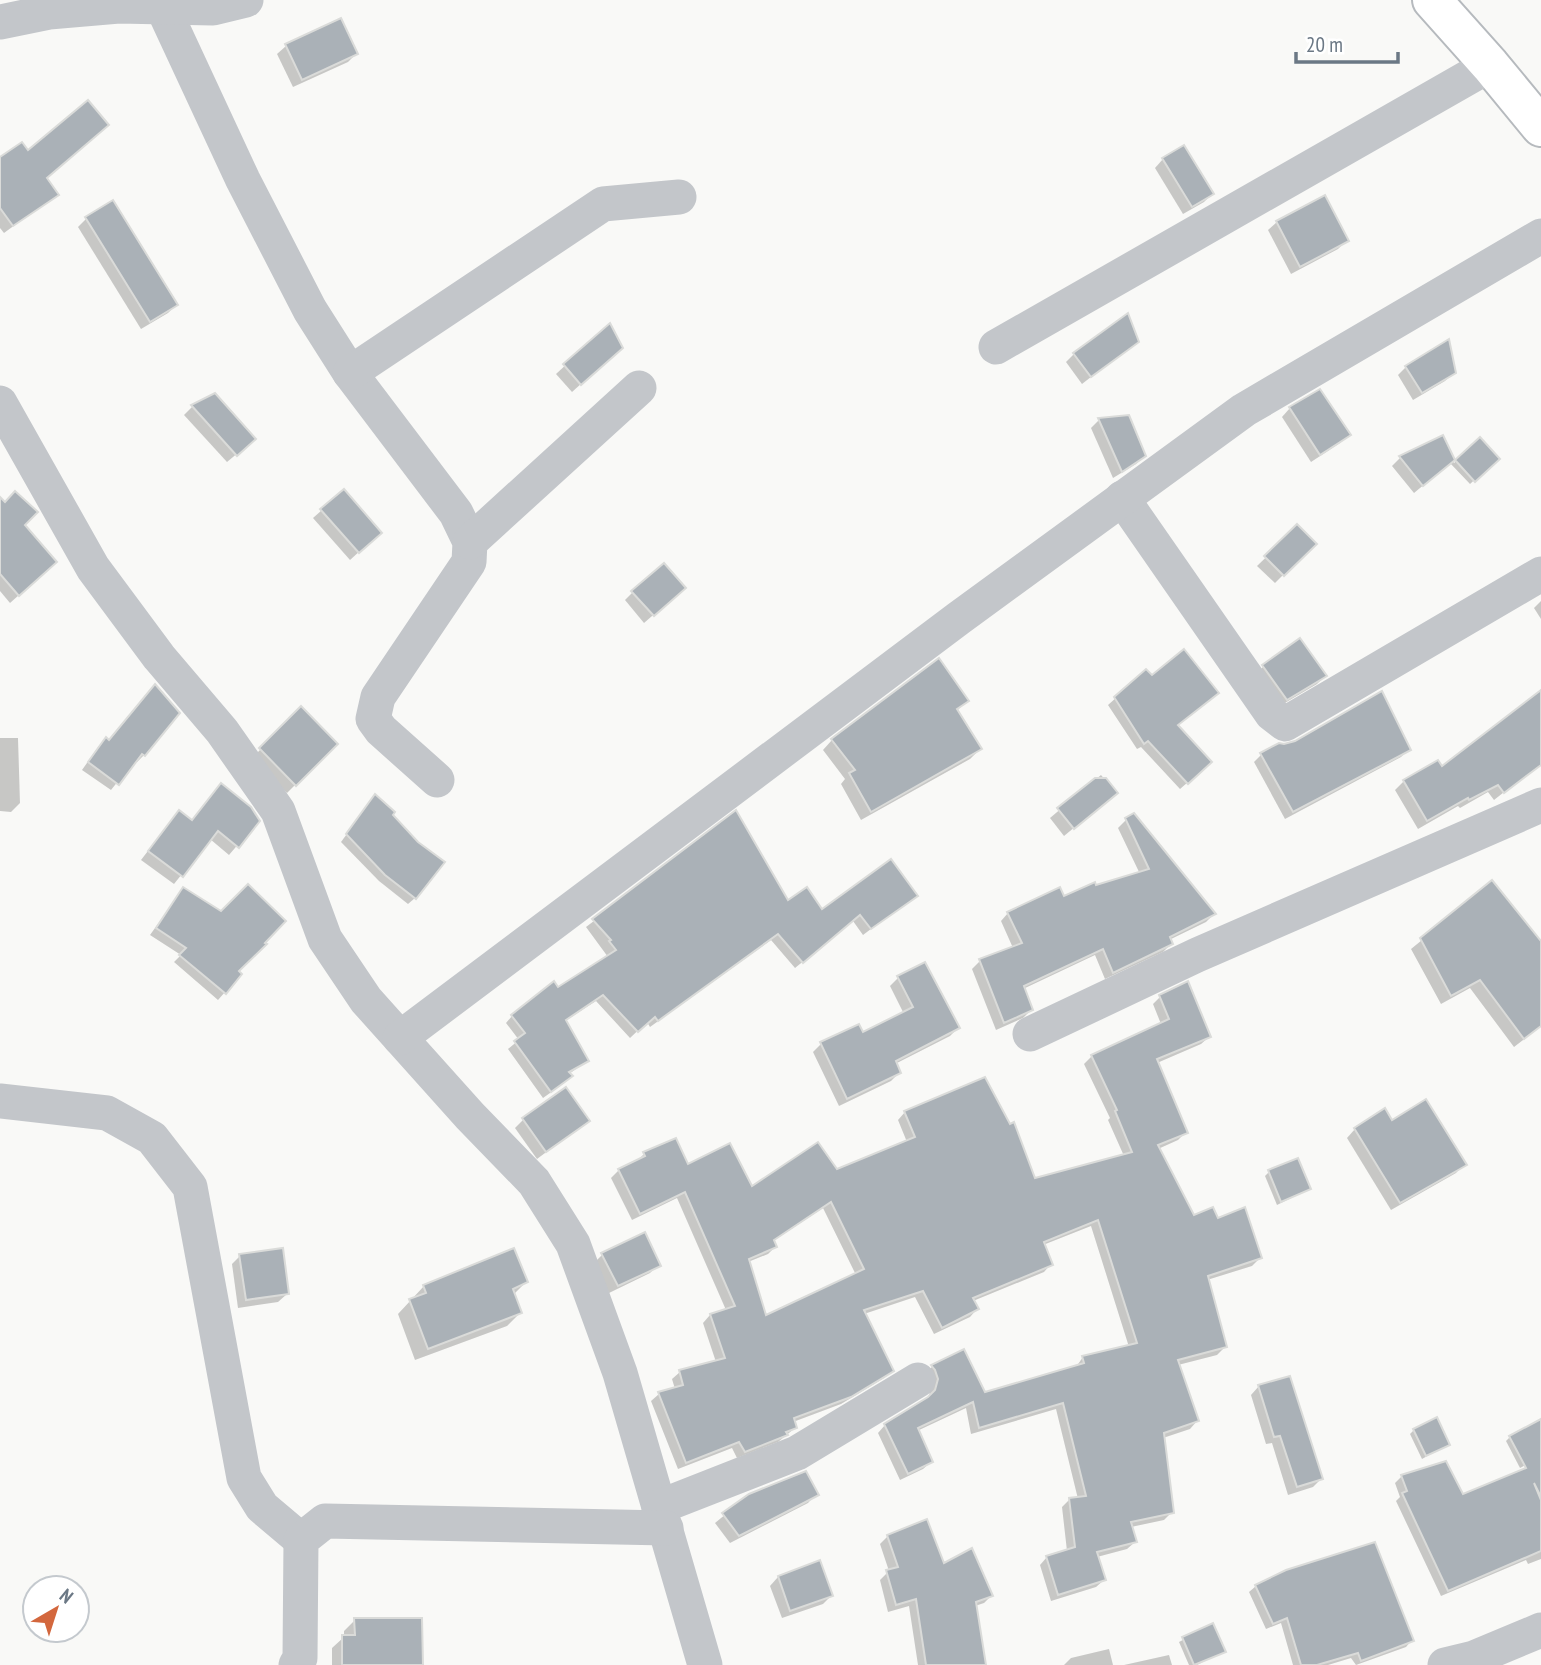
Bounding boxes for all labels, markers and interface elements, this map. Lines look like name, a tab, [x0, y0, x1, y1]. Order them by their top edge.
scale bar	[1296, 21, 1398, 65]
text: 20 m	[1306, 31, 1343, 58]
north arrow	[21, 1574, 91, 1644]
text: N	[55, 1583, 78, 1608]

